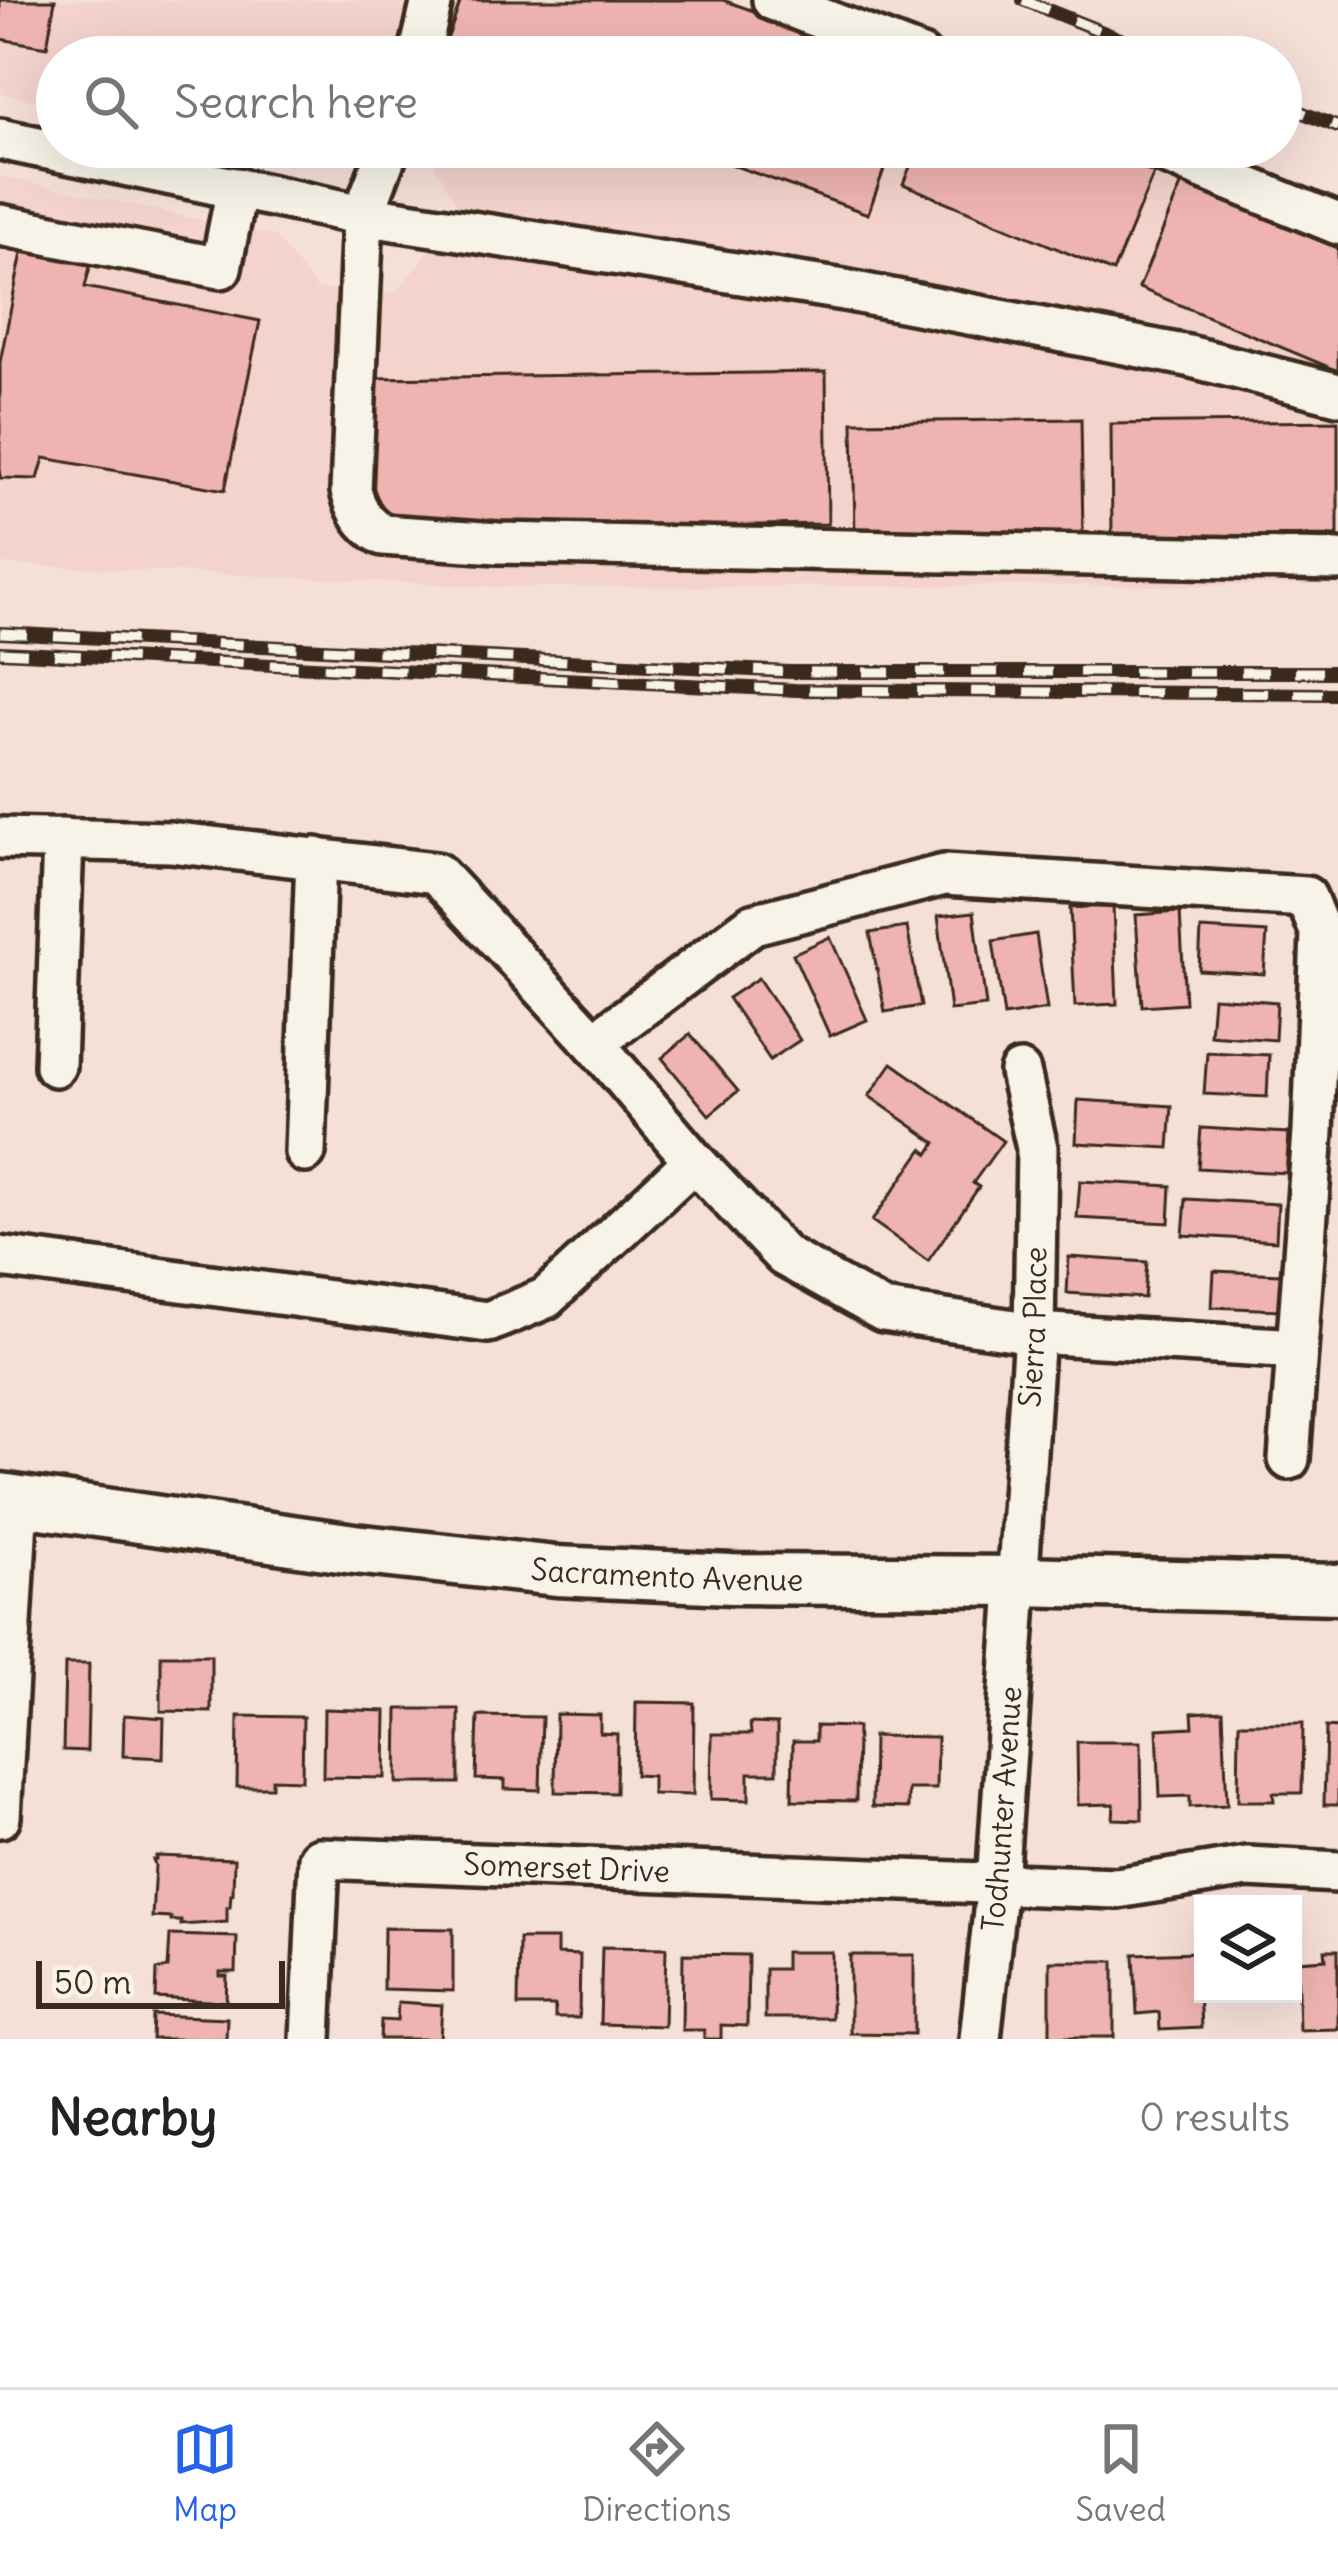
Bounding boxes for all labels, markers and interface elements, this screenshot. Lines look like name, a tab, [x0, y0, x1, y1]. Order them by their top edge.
search box	[36, 36, 1302, 168]
icon: search	[78, 69, 144, 135]
text: Search here	[174, 74, 418, 130]
street label: Sierra Place	[1010, 1247, 1054, 1409]
street label: Sacramento Avenue	[529, 1549, 803, 1599]
street label: Todhunter Avenue	[973, 1685, 1029, 1934]
street label: Somerset Drive	[463, 1844, 670, 1890]
map controls	[1194, 1895, 1302, 2003]
button: layers	[1194, 1895, 1302, 2003]
scale bar	[36, 1955, 285, 2008]
text: 50 m	[54, 1961, 131, 2003]
text: Nearby	[48, 2085, 217, 2149]
text: 0 results	[1139, 2093, 1290, 2142]
tab: Map	[172, 2416, 238, 2530]
tab: Directions	[582, 2416, 731, 2530]
tab: Saved	[1076, 2416, 1166, 2530]

